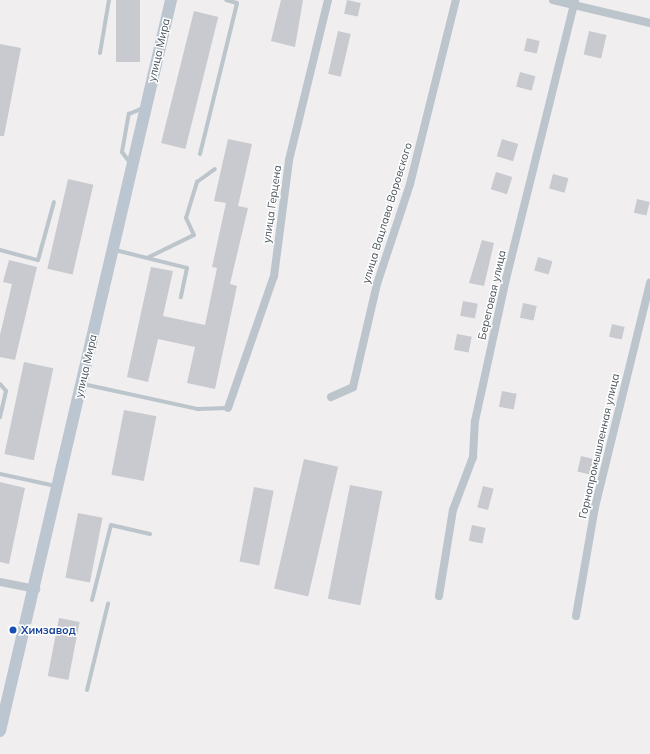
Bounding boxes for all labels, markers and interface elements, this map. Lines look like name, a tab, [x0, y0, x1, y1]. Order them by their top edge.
street label: улица Мира	[145, 17, 173, 83]
street label: улица Вацлава Воровского	[359, 141, 415, 285]
street label: улица Герцена	[260, 164, 284, 244]
street label: Береговая улица	[475, 249, 509, 341]
street label: улица Мира	[72, 333, 100, 399]
street label: Горнопромышленная улица	[576, 372, 622, 520]
place label: Химзавод	[21, 623, 76, 637]
marker: Химзавод	[8, 625, 18, 635]

